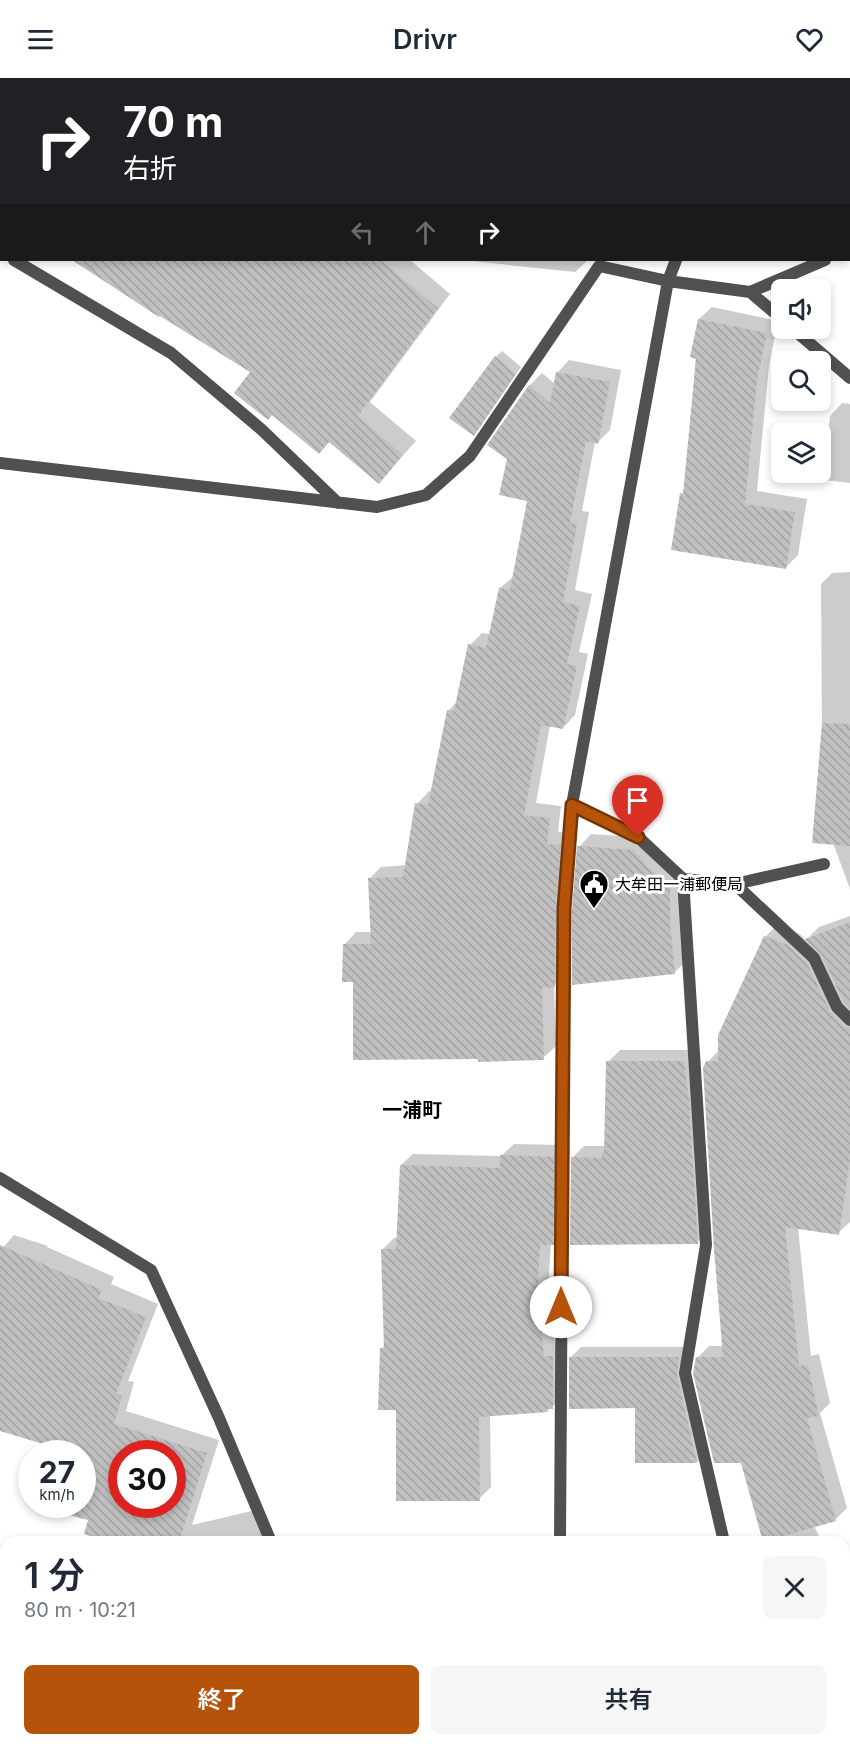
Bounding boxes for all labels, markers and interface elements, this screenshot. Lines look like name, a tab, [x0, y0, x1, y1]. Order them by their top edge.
icon: menu	[24, 23, 57, 56]
text: Drivr	[393, 23, 457, 56]
icon: heart	[793, 23, 826, 56]
text: 70 m	[123, 96, 223, 147]
icon: right	[24, 102, 102, 180]
text: 右折	[123, 152, 177, 185]
icon: left	[346, 216, 379, 249]
icon: ahead	[409, 216, 442, 249]
icon: right	[472, 216, 505, 249]
map controls	[771, 279, 831, 483]
button: sound	[771, 279, 831, 339]
button: search	[771, 351, 831, 411]
button: layers	[771, 423, 831, 483]
pin	[612, 775, 663, 837]
icon: arrive	[621, 784, 654, 817]
public building icon: 大牟田一浦郵便局	[578, 868, 610, 910]
place label: 大牟田一浦郵便局	[615, 874, 743, 894]
district label: 一浦町	[382, 1098, 442, 1122]
position arrow	[529, 1275, 593, 1339]
speed limit sign: 30	[108, 1440, 186, 1518]
text: 27	[39, 1454, 75, 1490]
text: km/h	[39, 1485, 75, 1504]
text: 1 分	[24, 1553, 84, 1597]
button: close	[763, 1556, 826, 1619]
text: 80 m · 10:21	[24, 1598, 136, 1622]
button: 終了	[24, 1665, 419, 1734]
button: 共有	[431, 1665, 826, 1734]

